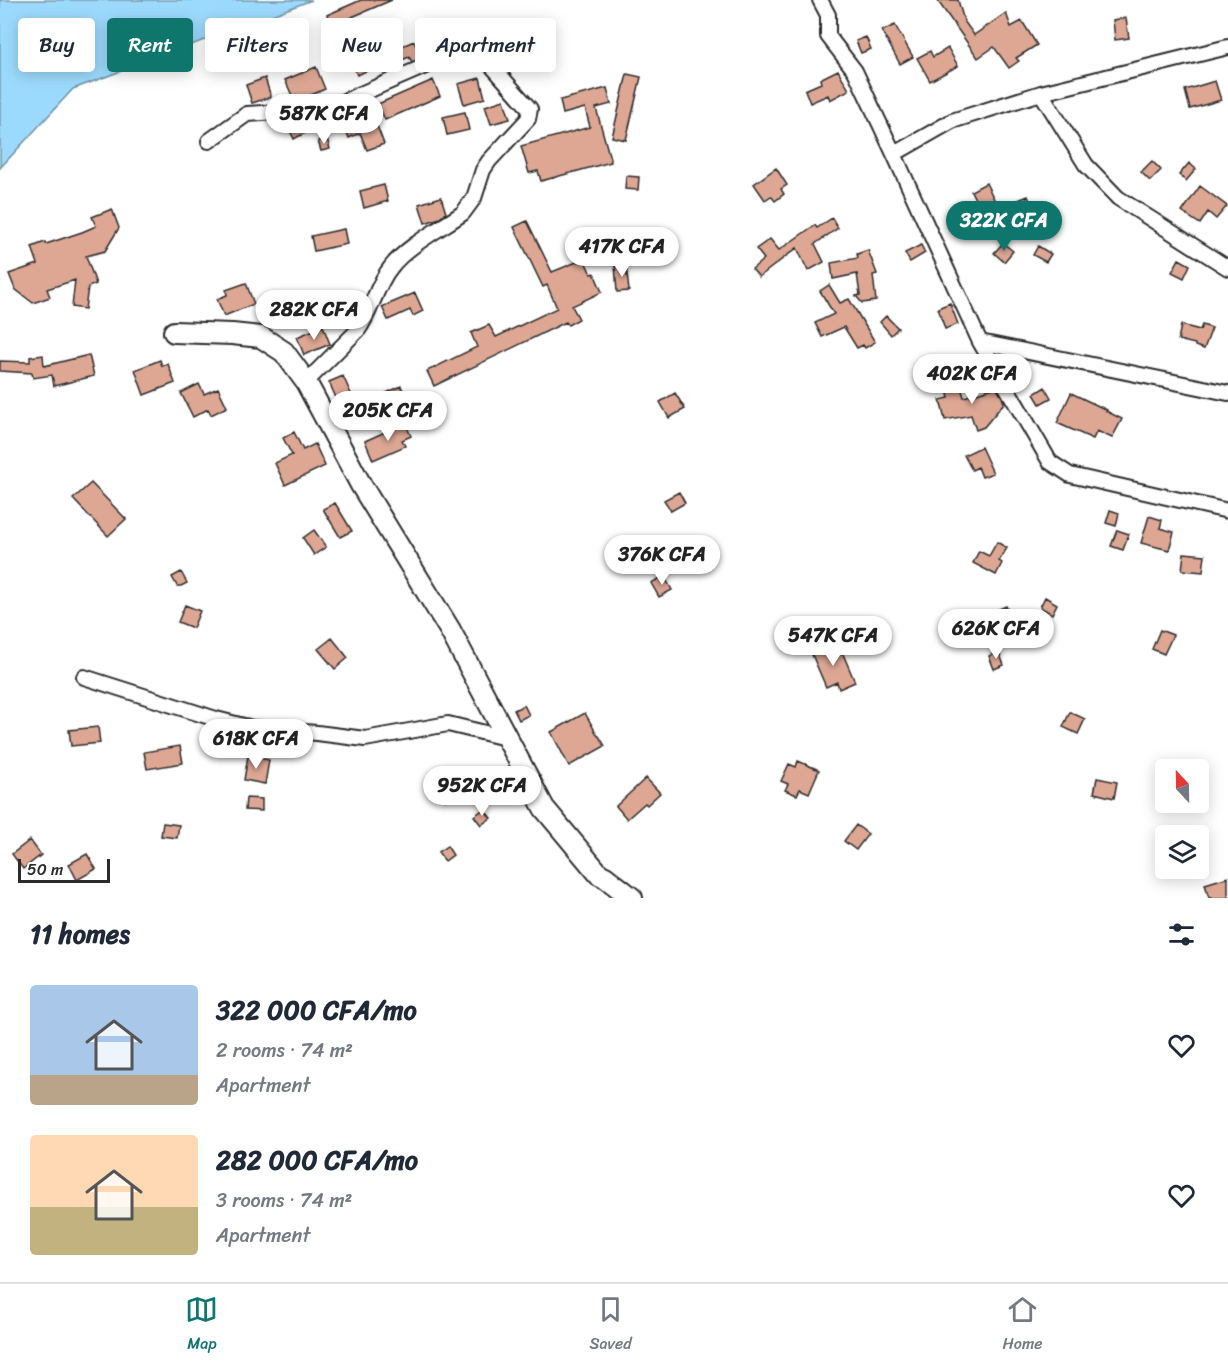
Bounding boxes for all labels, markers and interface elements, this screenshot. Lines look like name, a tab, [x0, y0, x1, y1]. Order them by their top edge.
chip: Buy	[18, 18, 95, 72]
chip: Rent	[107, 18, 193, 72]
chip: Filters	[205, 18, 309, 72]
chip: New	[321, 18, 403, 72]
chip: Apartment	[415, 18, 556, 72]
pin: 587K CFA	[262, 94, 386, 145]
text: 587K CFA	[279, 96, 369, 131]
pin: 322K CFA	[942, 201, 1066, 252]
text: 322K CFA	[960, 203, 1048, 238]
pin: 417K CFA	[560, 227, 684, 278]
text: 417K CFA	[579, 229, 665, 264]
pin: 282K CFA	[252, 290, 376, 341]
text: 282K CFA	[270, 292, 359, 327]
pin: 402K CFA	[910, 354, 1034, 405]
text: 402K CFA	[927, 356, 1017, 391]
pin: 205K CFA	[326, 391, 450, 442]
text: 205K CFA	[343, 393, 433, 428]
pin: 376K CFA	[600, 535, 724, 586]
text: 376K CFA	[618, 537, 706, 572]
pin: 626K CFA	[934, 609, 1058, 660]
text: 626K CFA	[952, 611, 1040, 646]
pin: 547K CFA	[771, 616, 895, 667]
text: 547K CFA	[788, 618, 878, 653]
pin: 618K CFA	[194, 719, 318, 770]
text: 618K CFA	[213, 721, 299, 756]
north arrow	[1155, 759, 1209, 813]
map controls	[1155, 759, 1209, 879]
pin: 952K CFA	[420, 766, 544, 817]
text: 952K CFA	[437, 768, 527, 803]
button: layers	[1155, 825, 1209, 879]
text: 50 m	[27, 855, 63, 884]
scale bar	[18, 856, 110, 884]
text: 11 homes	[30, 911, 130, 957]
icon: filters	[1165, 918, 1198, 951]
text: 322 000 CFA/mo	[216, 987, 417, 1033]
icon: home	[78, 1009, 150, 1081]
icon: heart	[1165, 1029, 1198, 1062]
text: 2 rooms · 74 m²	[216, 1033, 353, 1068]
text: Apartment	[216, 1068, 310, 1103]
text: 282 000 CFA/mo	[216, 1137, 418, 1183]
icon: home	[78, 1159, 150, 1231]
icon: heart	[1165, 1179, 1198, 1212]
text: 3 rooms · 74 m²	[216, 1183, 352, 1218]
text: Apartment	[216, 1218, 310, 1253]
tab: Map	[185, 1293, 218, 1358]
tab: Saved	[589, 1293, 632, 1358]
tab: Home	[1003, 1293, 1043, 1358]

